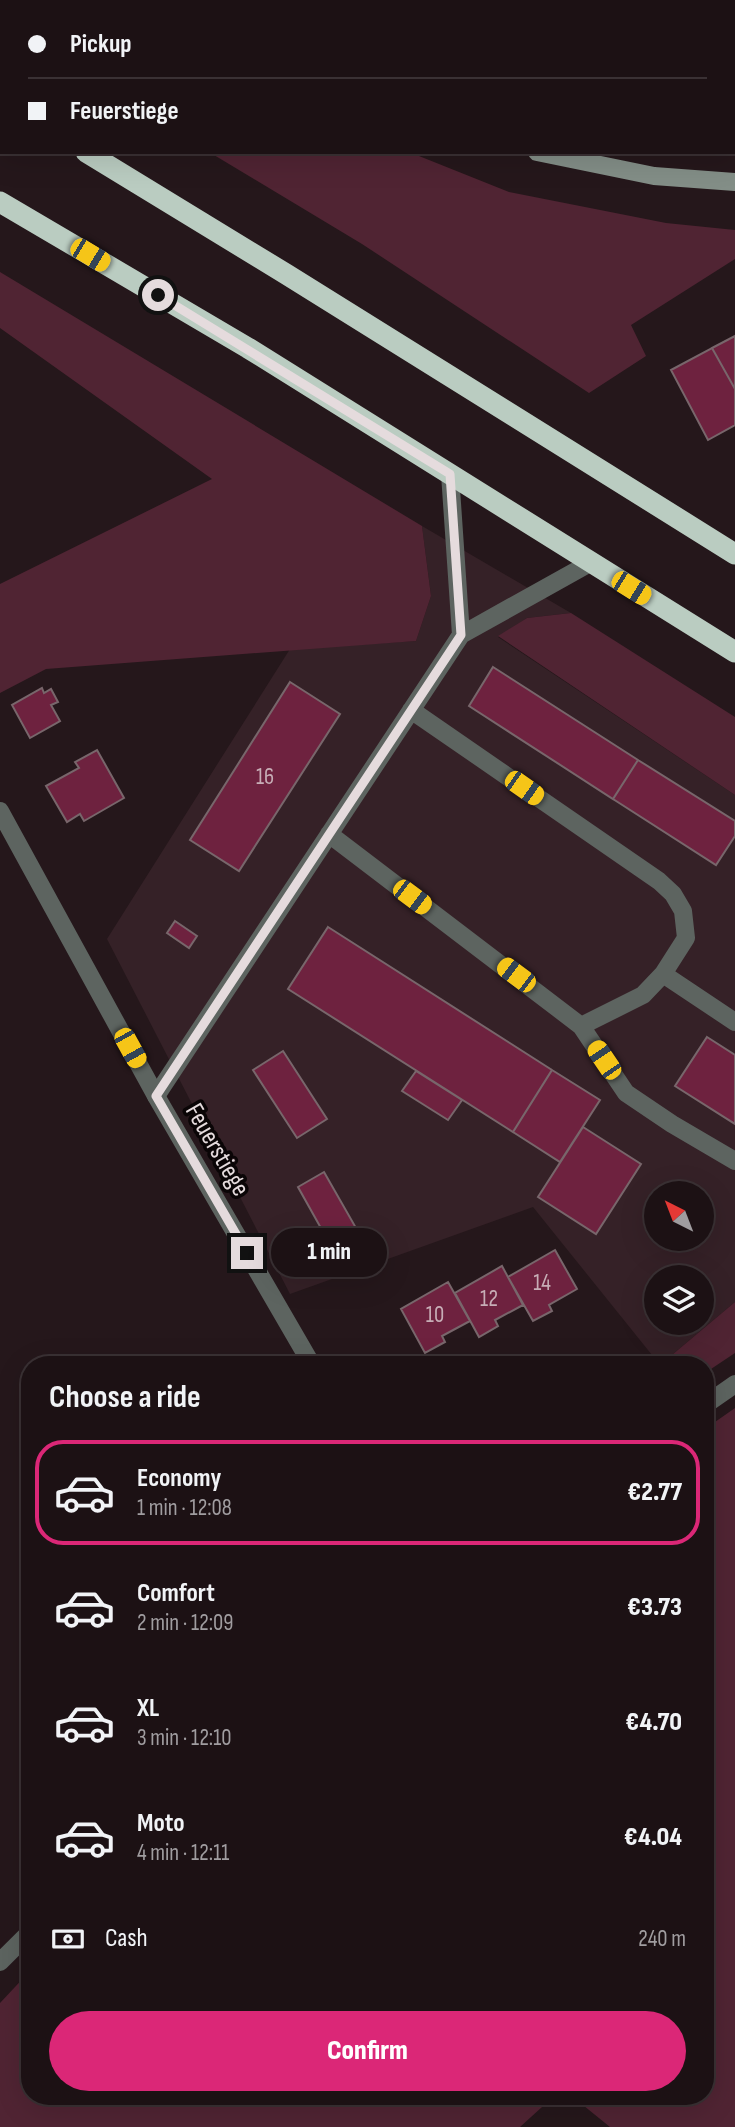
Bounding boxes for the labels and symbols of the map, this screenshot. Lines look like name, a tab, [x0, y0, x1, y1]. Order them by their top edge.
car	[67, 235, 114, 275]
route start	[142, 279, 174, 311]
car	[608, 568, 655, 608]
house number: 16	[256, 763, 274, 791]
car	[501, 767, 548, 809]
car	[389, 876, 436, 918]
car	[493, 954, 540, 996]
car	[111, 1025, 150, 1071]
car	[584, 1037, 625, 1083]
street label: Feuerstiege	[178, 1098, 256, 1202]
north arrow	[644, 1181, 714, 1251]
callout: 1 min	[272, 1228, 387, 1278]
route end	[231, 1237, 263, 1269]
house number: 14	[533, 1269, 551, 1297]
house number: 12	[480, 1285, 498, 1313]
house number: 10	[426, 1301, 444, 1329]

